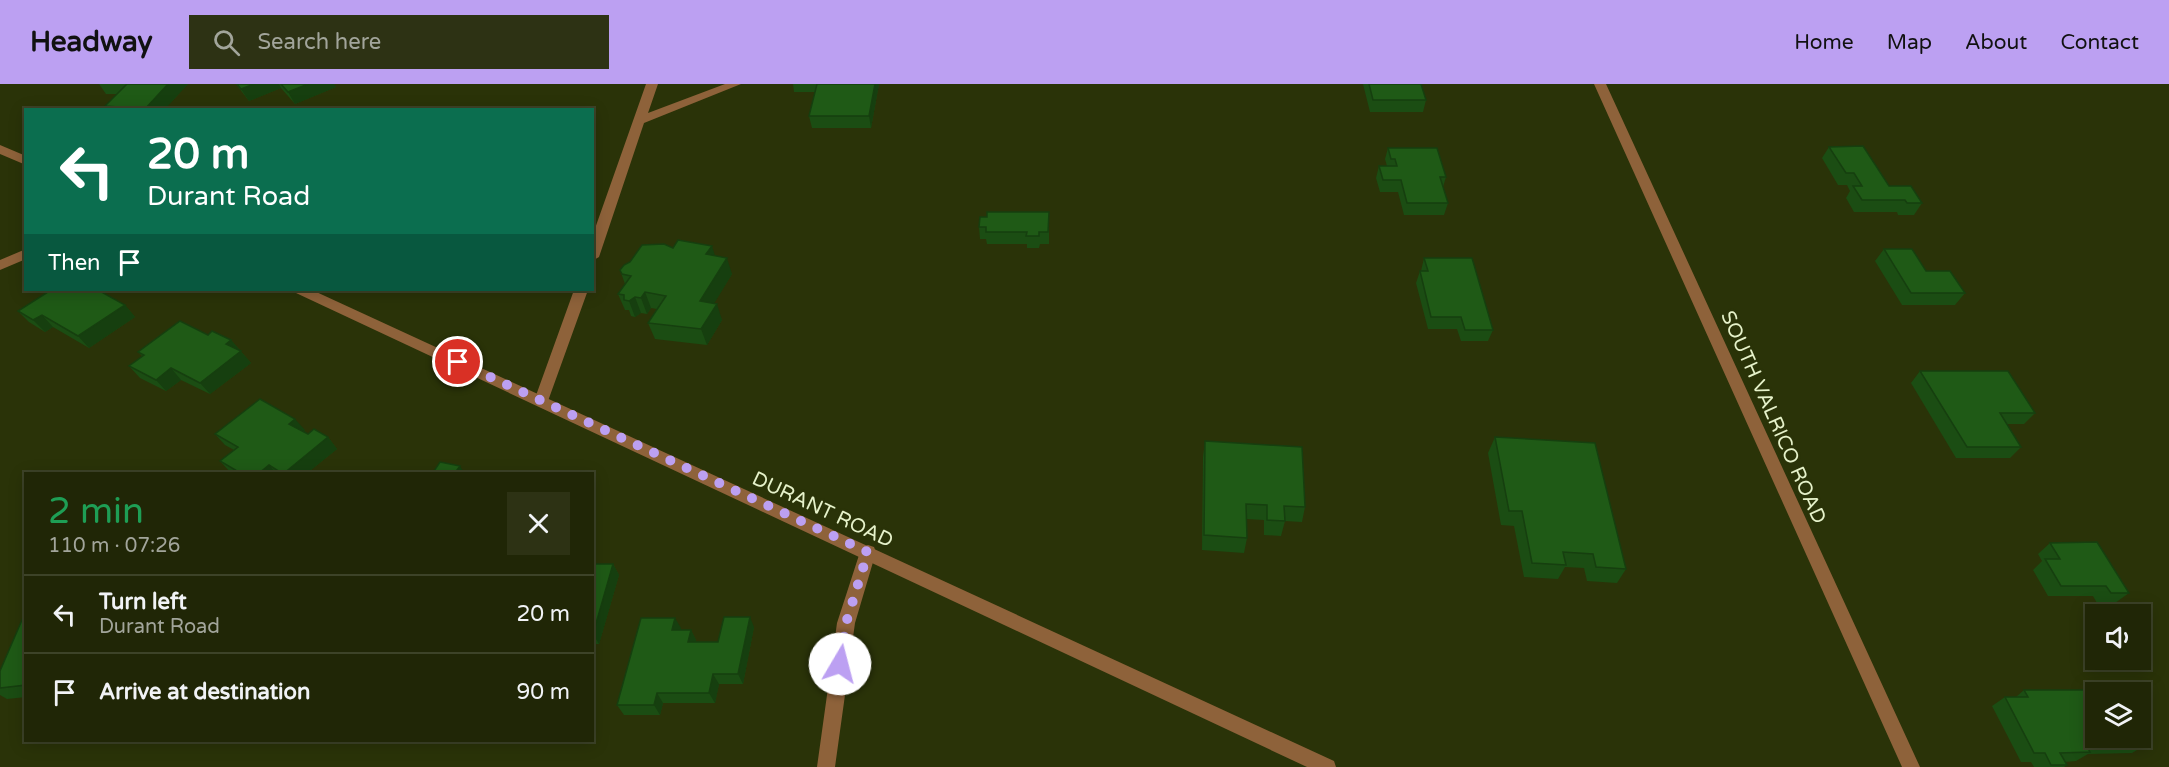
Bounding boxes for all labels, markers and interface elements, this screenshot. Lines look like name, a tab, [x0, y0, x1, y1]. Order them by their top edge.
search box	[189, 15, 609, 69]
text: Headway	[30, 25, 153, 59]
icon: search	[210, 26, 243, 59]
text: Search here	[258, 29, 381, 55]
text: Home	[1794, 30, 1854, 55]
text: Map	[1887, 30, 1932, 55]
text: About	[1965, 30, 2027, 55]
text: Contact	[2060, 30, 2139, 55]
text: 20 m	[147, 129, 249, 180]
icon: left	[48, 132, 126, 210]
text: Durant Road	[147, 180, 310, 213]
icon: arrive	[113, 246, 146, 279]
text: Then	[48, 250, 101, 276]
street label: SOUTH VALRICO ROAD	[1715, 307, 1831, 528]
pin	[432, 336, 483, 387]
icon: arrive	[441, 345, 474, 378]
street label: DURANT ROAD	[748, 467, 897, 553]
text: 2 min	[48, 490, 144, 533]
button: close	[507, 492, 570, 555]
text: 110 m · 07:26	[48, 534, 180, 558]
text: Turn left	[99, 589, 187, 615]
icon: left	[48, 598, 81, 631]
text: 20 m	[516, 601, 570, 627]
map controls	[2085, 604, 2151, 748]
button: sound	[2085, 604, 2151, 670]
text: Durant Road	[99, 615, 220, 639]
position arrow	[808, 632, 872, 696]
icon: arrive	[48, 676, 81, 709]
text: Arrive at destination	[99, 679, 310, 705]
text: 90 m	[516, 679, 570, 705]
button: layers	[2085, 682, 2151, 748]

